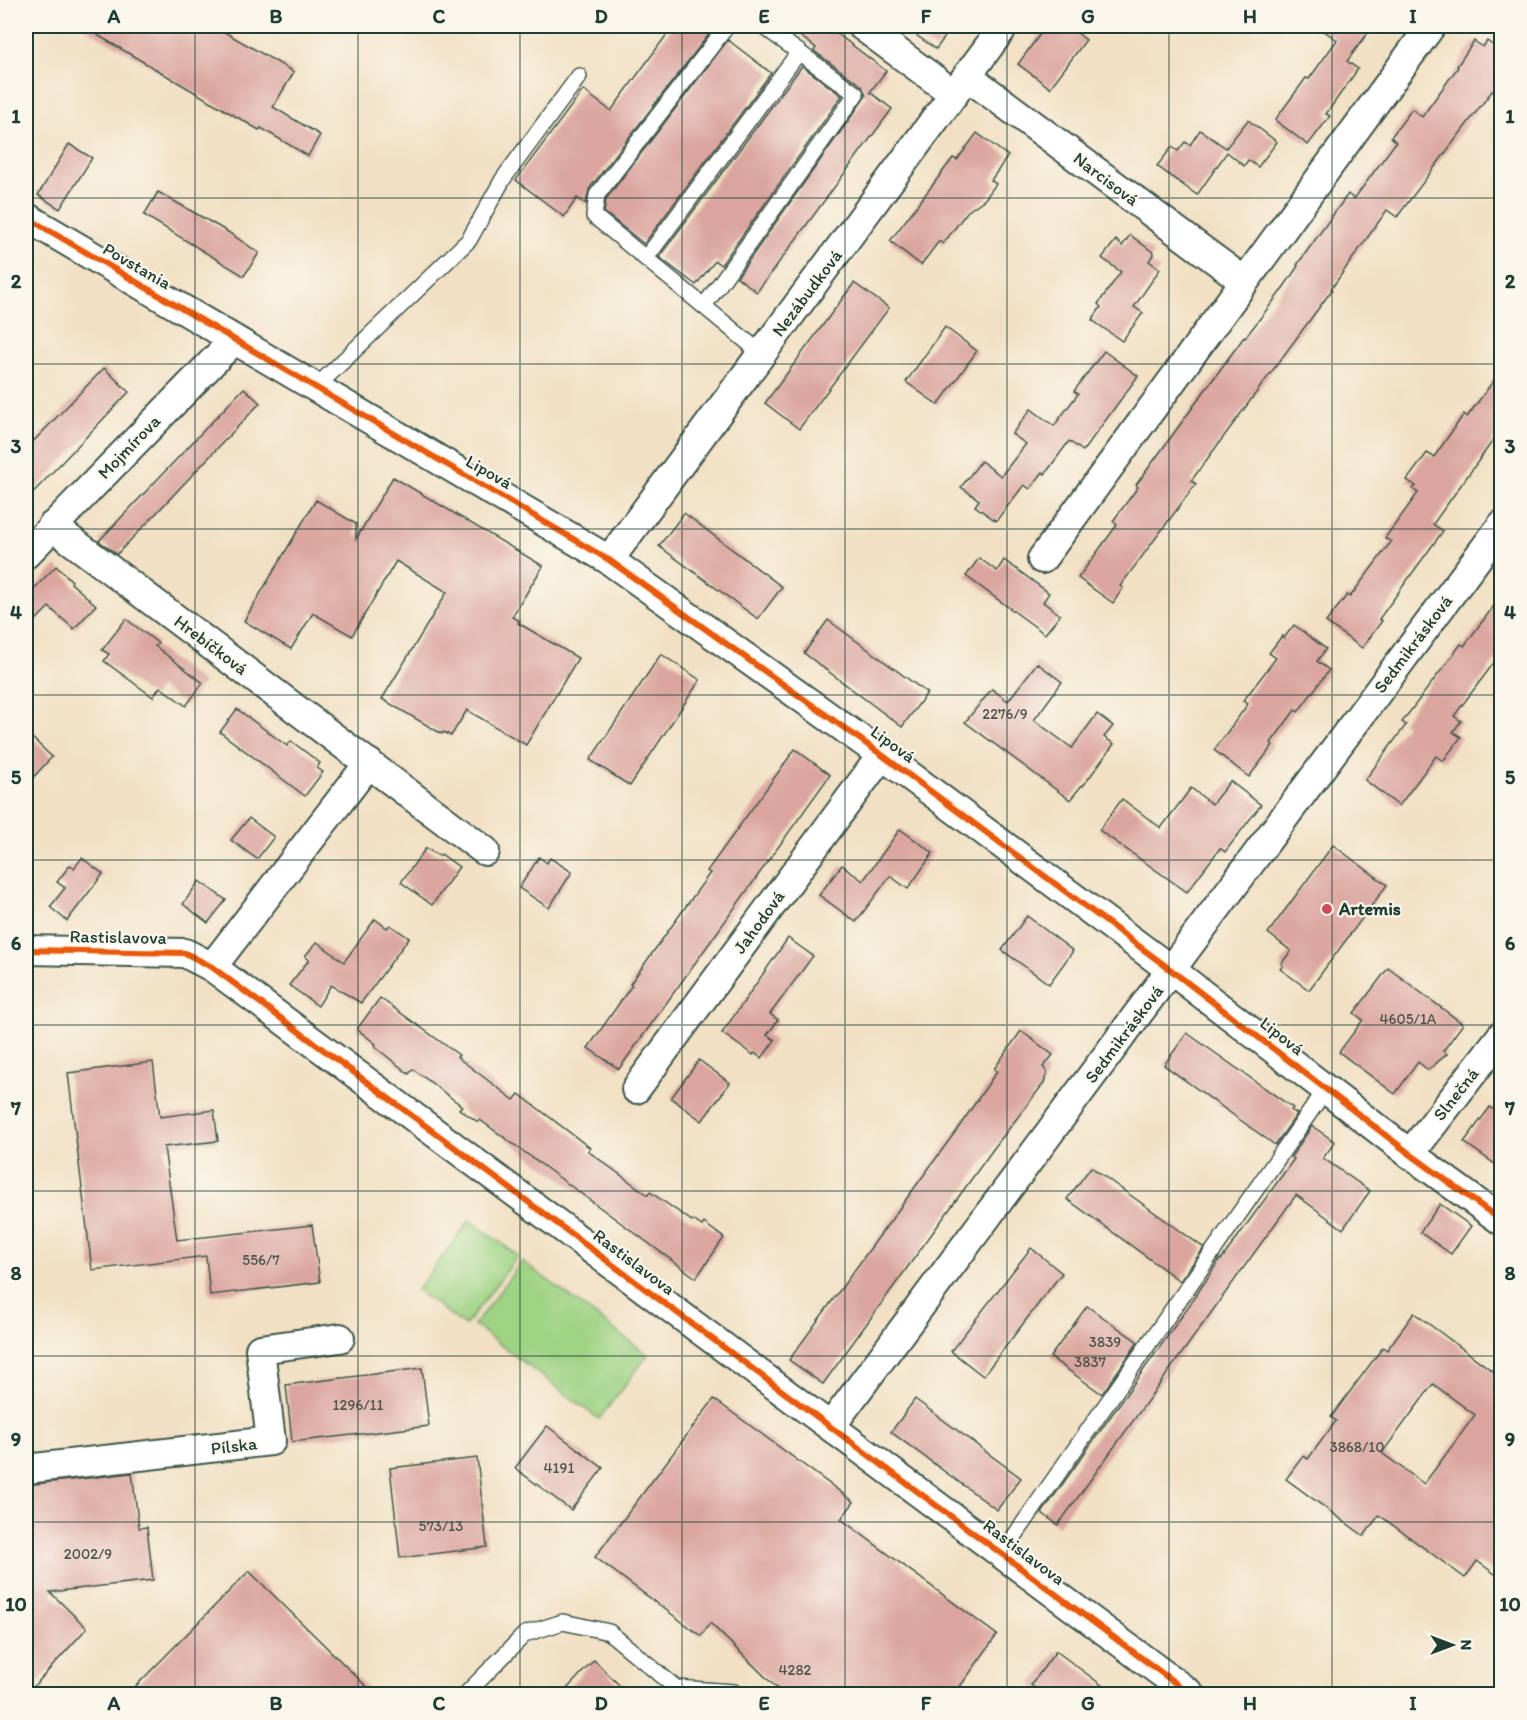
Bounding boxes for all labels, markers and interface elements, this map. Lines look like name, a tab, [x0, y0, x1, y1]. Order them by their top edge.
text: A	[107, 4, 121, 28]
text: B	[270, 4, 283, 28]
text: C	[433, 4, 446, 28]
text: D	[594, 4, 608, 28]
text: E	[758, 4, 770, 28]
text: F	[921, 4, 932, 28]
text: G	[1081, 4, 1095, 28]
text: H	[1243, 4, 1257, 28]
text: I	[1409, 4, 1417, 28]
text: 1	[11, 104, 21, 128]
text: 1	[1505, 104, 1515, 128]
street label: Narcisová	[1069, 147, 1144, 211]
street label: Povstania	[99, 238, 176, 295]
street label: Nezábudková	[767, 245, 847, 341]
text: 2	[11, 269, 22, 293]
text: 2	[1505, 269, 1516, 293]
street label: Mojmírova	[93, 410, 165, 484]
text: 3	[11, 434, 22, 458]
text: 3	[1505, 434, 1516, 458]
street label: Lipová	[462, 450, 517, 494]
street label: Sedmikrásková	[1369, 590, 1458, 698]
text: 4	[10, 600, 22, 624]
text: 4	[1504, 600, 1516, 624]
street label: Hrebíčková	[170, 610, 253, 680]
house number: 2276/9	[982, 705, 1028, 723]
street label: Lipová	[866, 720, 920, 768]
text: 5	[11, 765, 22, 789]
text: 5	[1505, 765, 1516, 789]
street label: Jahodová	[729, 885, 790, 958]
place label: Artemis	[1338, 898, 1401, 920]
marker: Artemis	[1320, 902, 1334, 916]
street label: Rastislavova	[69, 925, 167, 949]
text: 6	[11, 931, 22, 955]
text: 6	[1505, 931, 1516, 955]
street label: Sedmikrásková	[1080, 980, 1169, 1088]
house number: 4605/1A	[1380, 1010, 1437, 1028]
street label: Lipová	[1255, 1012, 1309, 1060]
street label: Slnečná	[1428, 1063, 1484, 1125]
text: 7	[10, 1096, 21, 1120]
text: 7	[1504, 1096, 1515, 1120]
street label: Rastislavova	[589, 1224, 679, 1300]
house number: 556/7	[242, 1251, 280, 1269]
text: 8	[11, 1261, 22, 1285]
text: 8	[1505, 1261, 1516, 1285]
house number: 3839	[1089, 1333, 1121, 1351]
house number: 3837	[1074, 1353, 1107, 1371]
house number: 1296/11	[333, 1396, 383, 1414]
text: 9	[11, 1427, 21, 1451]
text: 9	[1505, 1427, 1515, 1451]
street label: Pílska	[209, 1432, 259, 1460]
house number: 3868/10	[1329, 1438, 1385, 1456]
house number: 4191	[544, 1459, 574, 1477]
street label: Rastislavova	[979, 1514, 1069, 1590]
house number: 573/13	[419, 1517, 463, 1535]
house number: 2002/9	[64, 1545, 112, 1563]
text: 10	[5, 1592, 27, 1616]
text: 10	[1499, 1592, 1521, 1616]
north arrow	[1422, 1615, 1482, 1675]
text: N	[1457, 1640, 1476, 1650]
house number: 4282	[778, 1661, 812, 1679]
text: A	[107, 1691, 121, 1715]
text: B	[270, 1691, 283, 1715]
text: C	[433, 1691, 446, 1715]
text: D	[594, 1691, 608, 1715]
text: E	[758, 1691, 770, 1715]
text: F	[921, 1691, 932, 1715]
text: G	[1081, 1691, 1095, 1715]
text: H	[1243, 1691, 1257, 1715]
text: I	[1409, 1691, 1417, 1715]

